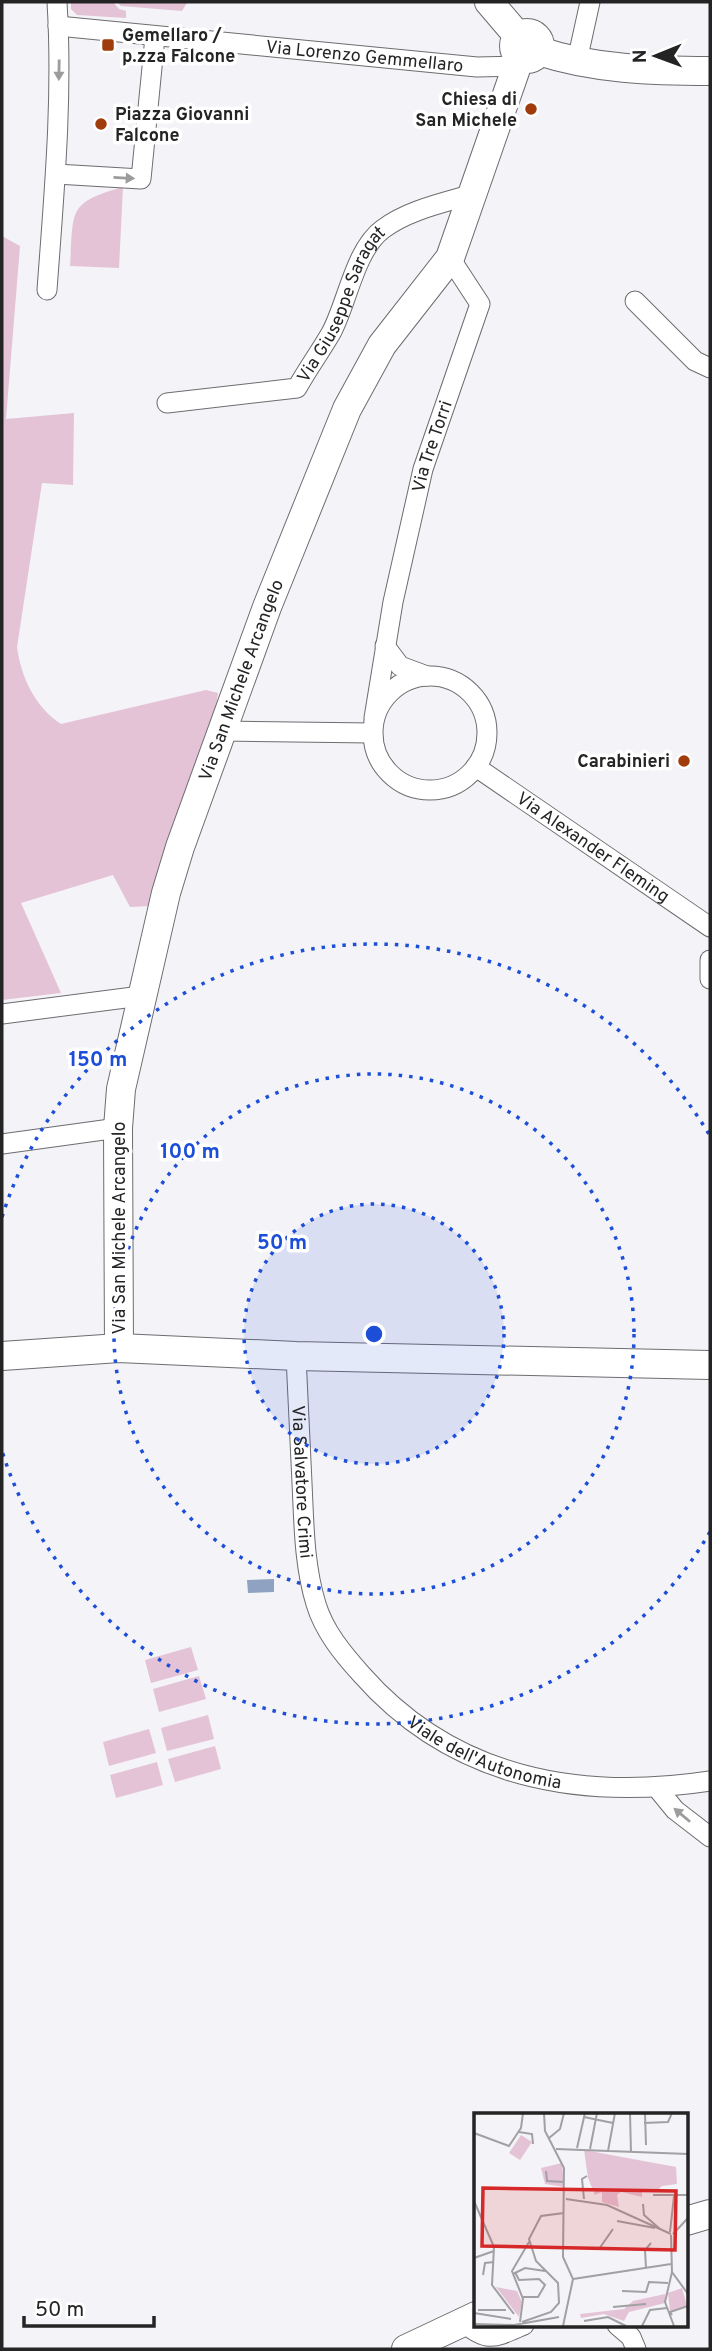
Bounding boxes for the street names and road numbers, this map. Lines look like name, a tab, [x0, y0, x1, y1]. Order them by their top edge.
street label: Via Lorenzo Gemmellaro	[264, 36, 464, 79]
street label: Via Giuseppe Saragat	[293, 222, 391, 387]
street label: Via Tre Torri	[408, 398, 459, 495]
street label: Via San Michele Arcangelo	[195, 576, 290, 785]
street label: Via Alexander Fleming	[511, 788, 673, 909]
street label: Via San Michele Arcangelo	[109, 1121, 132, 1335]
street label: Via Salvatore Crimi	[285, 1405, 317, 1560]
street label: Viale dell'Autonomia	[402, 1712, 563, 1796]

